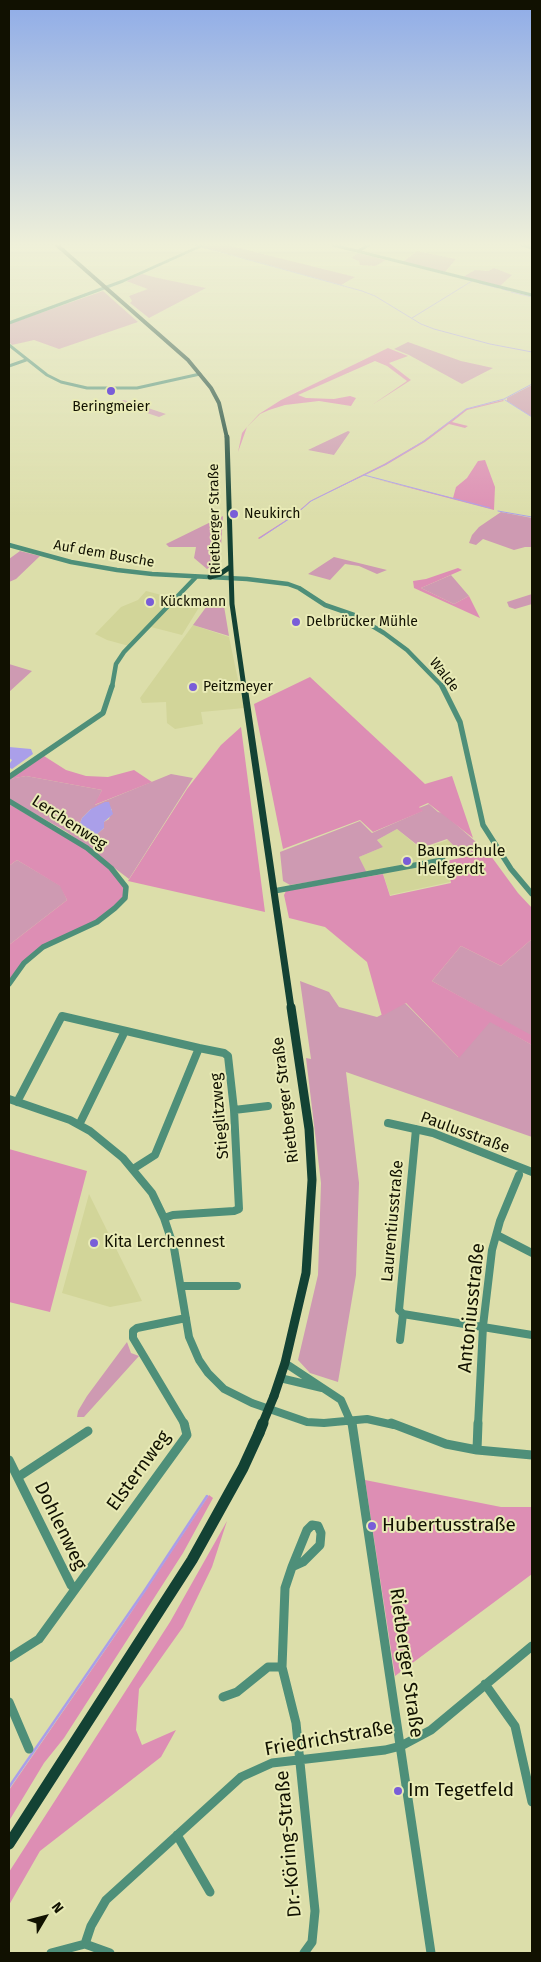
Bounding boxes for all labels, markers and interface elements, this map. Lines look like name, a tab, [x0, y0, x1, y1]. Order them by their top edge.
marker: Beringmeier	[105, 385, 117, 397]
place label: Beringmeier	[72, 399, 150, 415]
street label: Rietberger Straße	[206, 463, 224, 575]
place label: Neukirch	[244, 506, 300, 522]
marker: Neukirch	[228, 508, 240, 520]
street label: Auf dem Busche	[52, 537, 156, 571]
place label: Kückmann	[160, 594, 226, 610]
marker: Kückmann	[144, 596, 156, 608]
place label: Delbrücker Mühle	[306, 614, 418, 630]
marker: Delbrücker Mühle	[290, 616, 302, 628]
street label: Walde	[425, 655, 463, 695]
place label: Peitzmeyer	[203, 679, 273, 695]
marker: Peitzmeyer	[187, 681, 199, 693]
street label: Lerchenweg	[28, 792, 110, 854]
place label: Baumschule Helfgerdt	[417, 842, 506, 880]
marker: Baumschule Helfgerdt	[401, 855, 413, 867]
street label: Rietberger Straße	[269, 1036, 303, 1164]
street label: Stieglitzweg	[207, 1072, 233, 1160]
street label: Paulusstraße	[418, 1108, 512, 1158]
street label: Laurentiusstraße	[378, 1159, 408, 1283]
place label: Kita Lerchennest	[104, 1233, 225, 1253]
marker: Kita Lerchennest	[88, 1237, 100, 1249]
street label: Antoniusstraße	[454, 1242, 490, 1374]
street label: Elsternweg	[102, 1426, 176, 1516]
street label: Dohlenweg	[29, 1478, 91, 1574]
place label: Hubertusstraße	[382, 1515, 516, 1537]
marker: Hubertusstraße	[366, 1520, 378, 1532]
street label: Rietberger Straße	[384, 1587, 428, 1739]
street label: Friedrichstraße	[263, 1716, 395, 1762]
street label: Dr.-Köring-Straße	[271, 1769, 307, 1919]
place label: Im Tegetfeld	[408, 1780, 514, 1802]
marker: Im Tegetfeld	[392, 1785, 404, 1797]
north arrow	[20, 1892, 70, 1942]
text: N	[48, 1899, 67, 1916]

